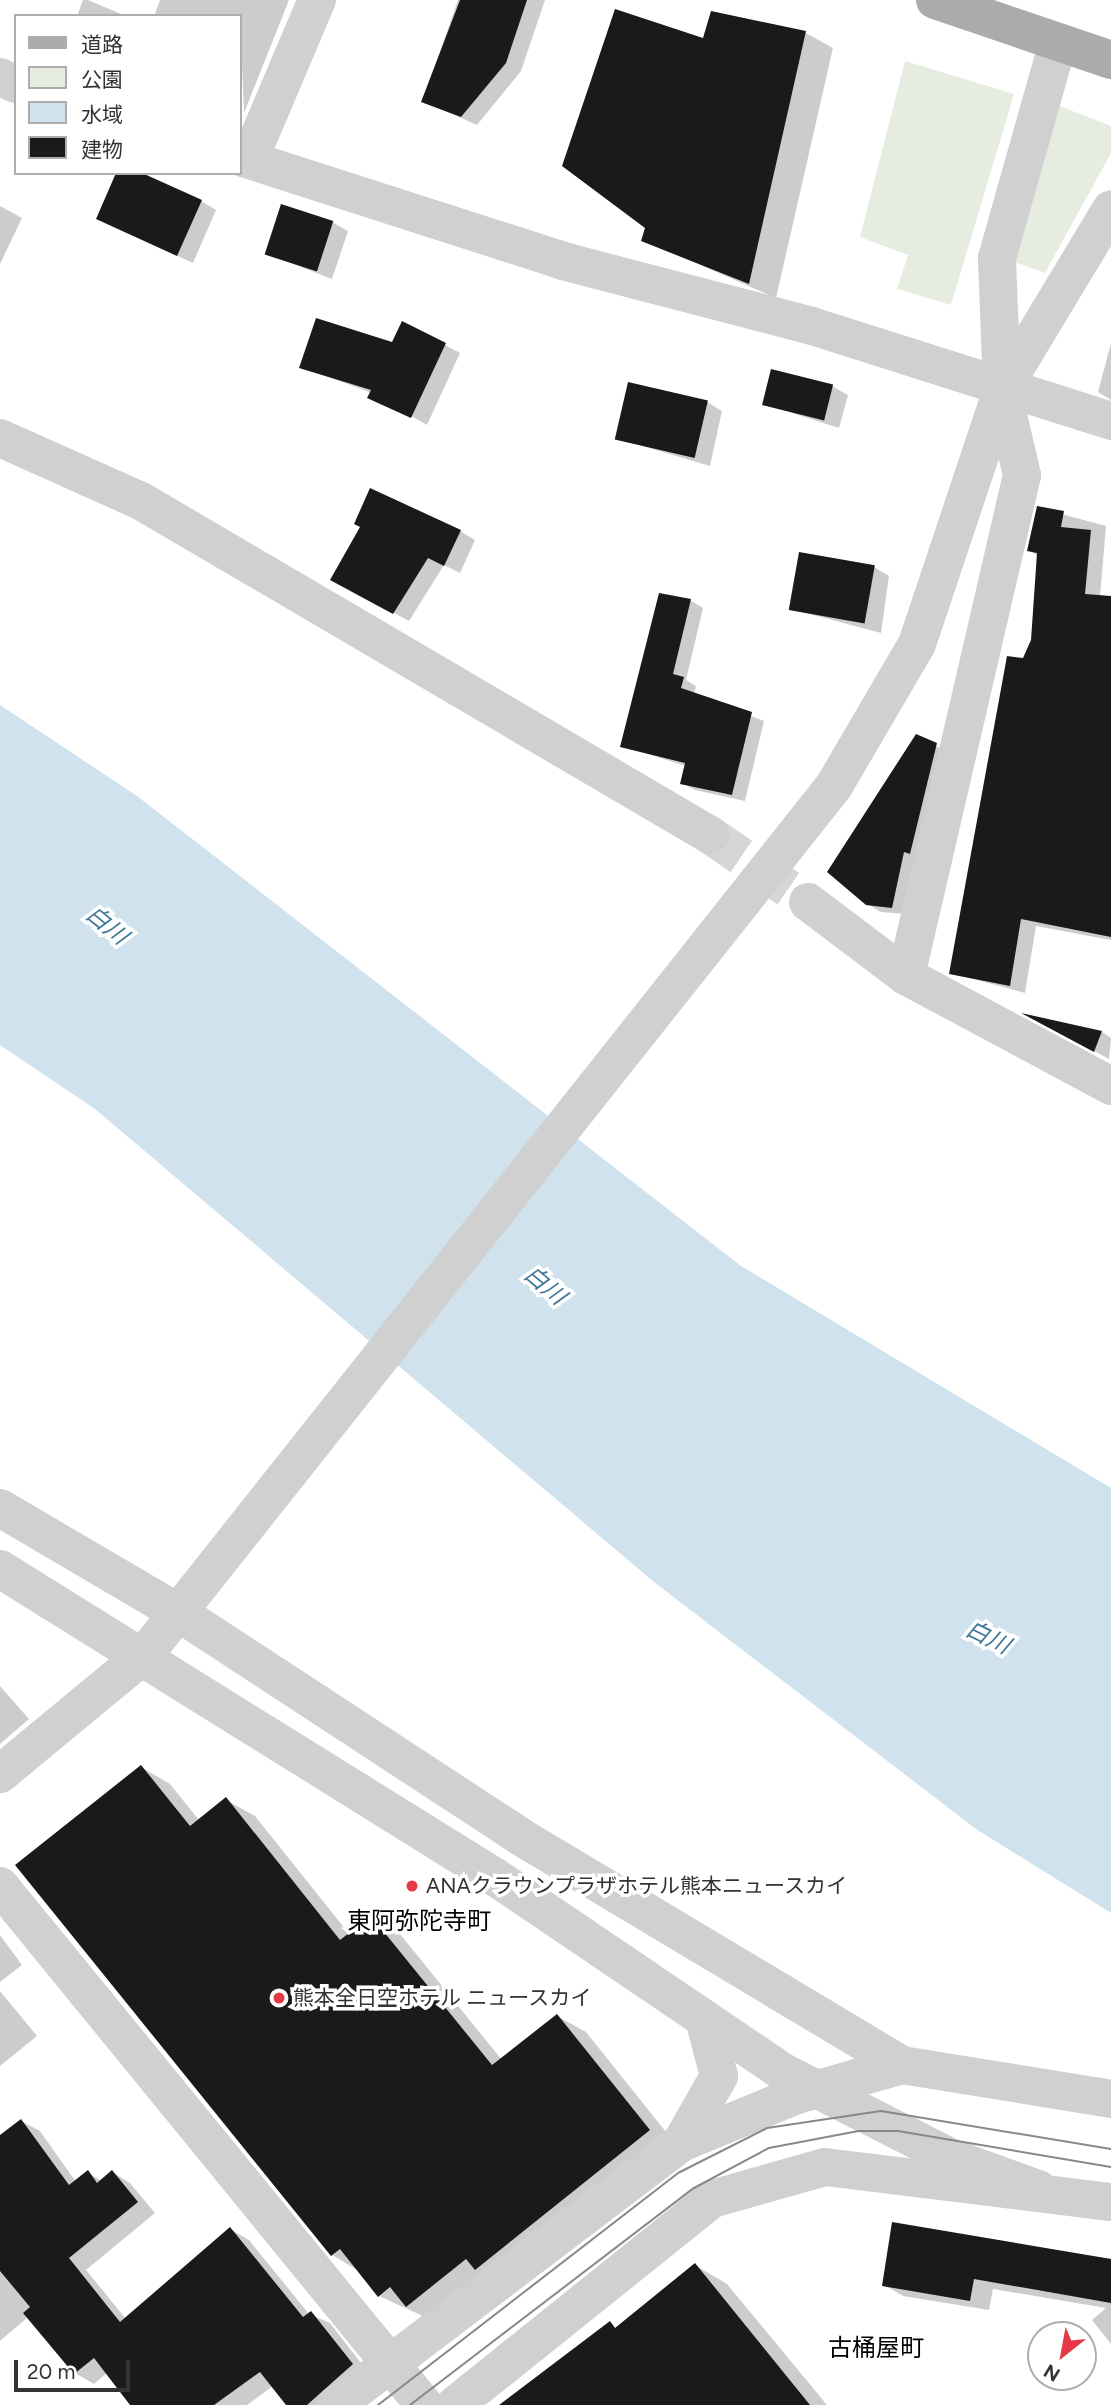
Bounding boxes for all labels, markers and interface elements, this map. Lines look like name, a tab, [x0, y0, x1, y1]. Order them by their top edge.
legend	[14, 14, 242, 175]
text: 道路	[81, 32, 123, 57]
text: 公園	[81, 67, 123, 92]
text: 水域	[81, 102, 123, 127]
text: 建物	[81, 137, 123, 162]
water label: 白川	[80, 900, 134, 950]
water label: 白川	[519, 1260, 571, 1310]
water label: 白川	[961, 1615, 1015, 1659]
place label: ANAクラウンプラザホテル熊本ニュースカイ	[426, 1873, 849, 1899]
marker: ANAクラウンプラザホテル熊本ニュースカイ	[404, 1878, 420, 1894]
district label: 東阿弥陀寺町	[347, 1907, 491, 1935]
place label: 熊本全日空ホテル ニュースカイ	[293, 1985, 592, 2011]
marker: 熊本全日空ホテル ニュースカイ	[271, 1990, 287, 2006]
north arrow	[1027, 2321, 1097, 2391]
district label: 古桶屋町	[828, 2334, 924, 2362]
scale bar	[18, 2346, 133, 2390]
text: 20 m	[27, 2359, 75, 2384]
text: N	[1040, 2359, 1064, 2386]

